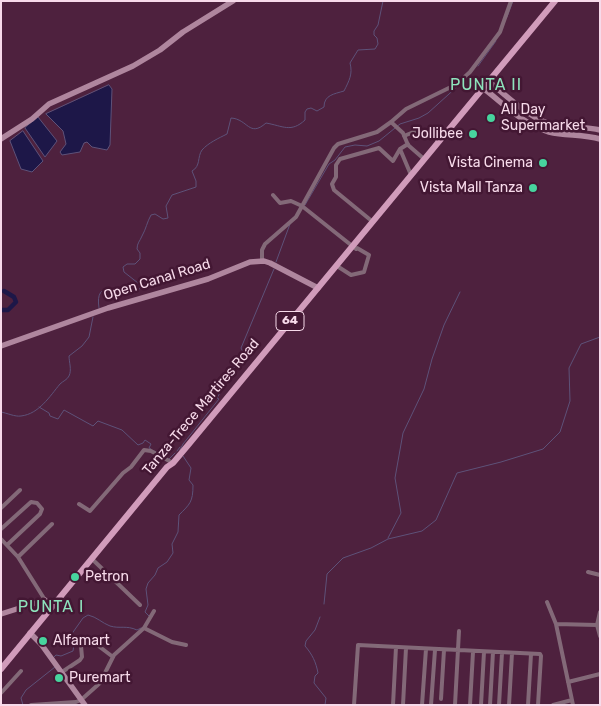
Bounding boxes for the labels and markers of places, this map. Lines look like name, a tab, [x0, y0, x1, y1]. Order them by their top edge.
place label: All Day Supermarket	[501, 102, 585, 134]
marker: All Day Supermarket	[485, 112, 497, 124]
place label: Jollibee	[412, 126, 463, 142]
marker: Jollibee	[467, 128, 479, 140]
place label: Vista Cinema	[448, 155, 533, 171]
marker: Vista Cinema	[537, 157, 549, 169]
place label: Vista Mall Tanza	[420, 180, 523, 196]
marker: Vista Mall Tanza	[527, 182, 539, 194]
place label: Petron	[85, 569, 129, 585]
marker: Petron	[69, 571, 81, 583]
place label: Alfamart	[53, 633, 110, 649]
marker: Alfamart	[37, 635, 49, 647]
place label: Puremart	[69, 670, 130, 686]
marker: Puremart	[53, 672, 65, 684]

